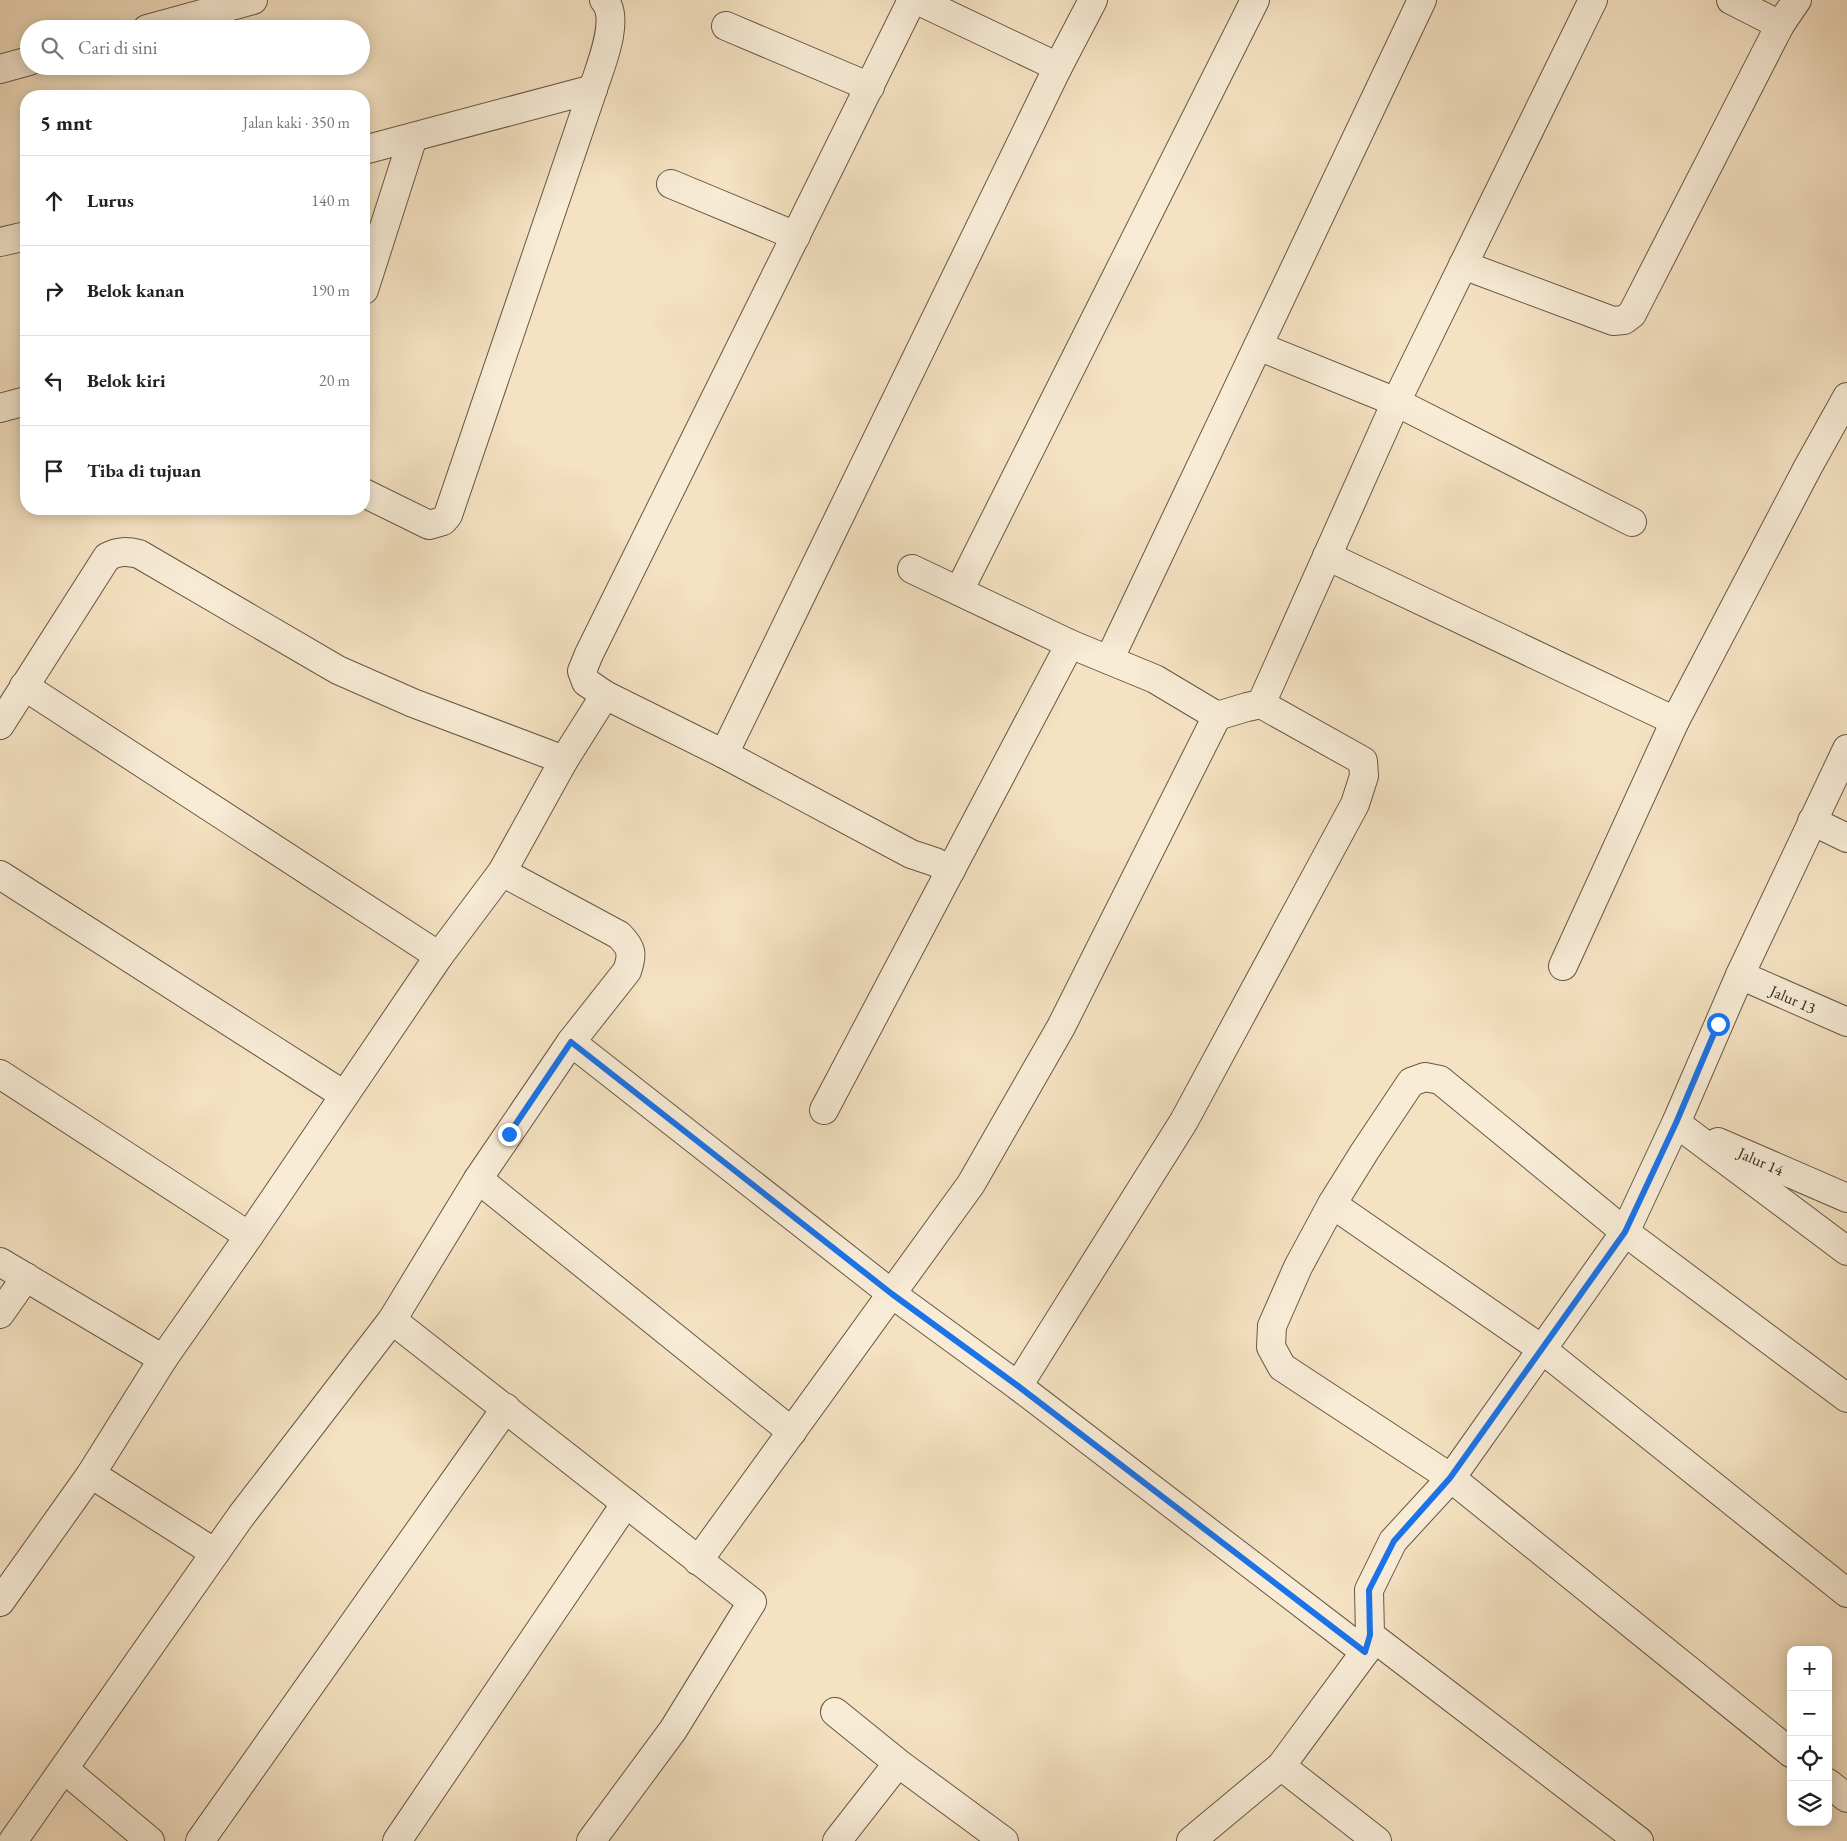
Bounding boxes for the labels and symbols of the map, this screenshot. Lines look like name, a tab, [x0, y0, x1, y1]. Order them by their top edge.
street label: Jalur 13	[1765, 979, 1819, 1019]
route start	[1707, 1013, 1730, 1036]
route end	[498, 1123, 521, 1146]
street label: Jalur 14	[1733, 1141, 1787, 1181]

